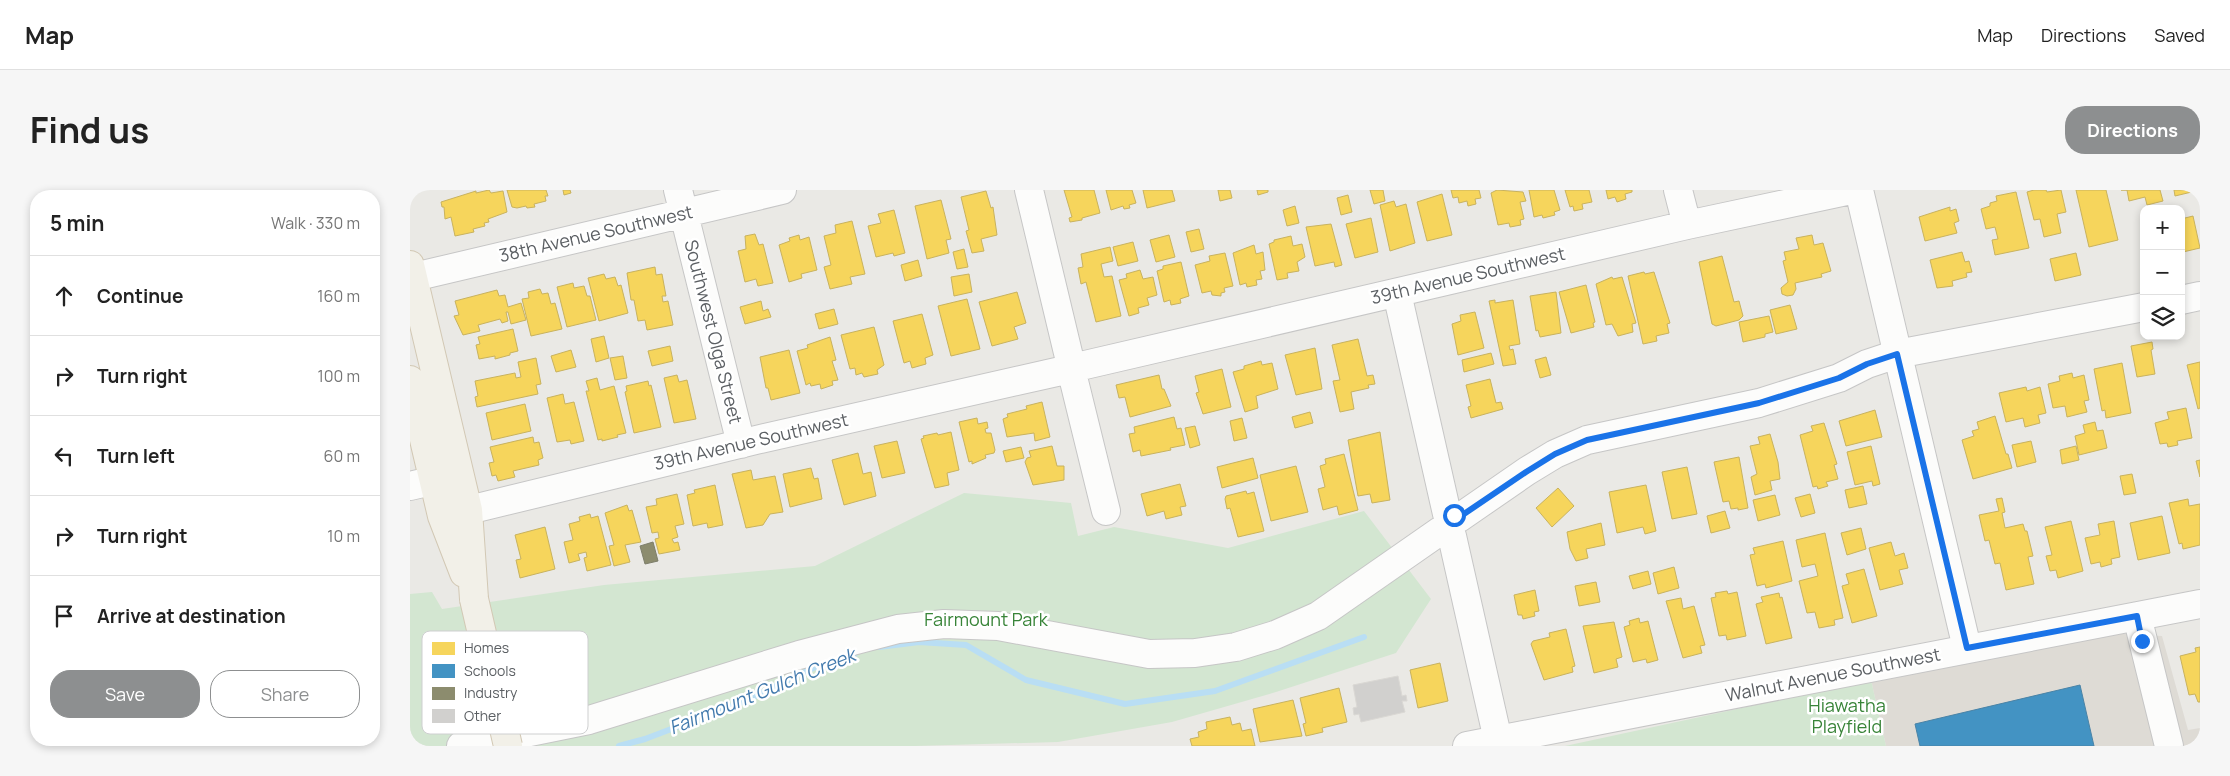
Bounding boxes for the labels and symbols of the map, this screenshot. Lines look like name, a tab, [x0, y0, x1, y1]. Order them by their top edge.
street label: 38th Avenue Southwest	[497, 199, 695, 267]
street label: Southwest Olga Street	[679, 237, 748, 426]
street label: 39th Avenue Southwest	[1368, 241, 1567, 309]
street label: 39th Avenue Southwest	[651, 407, 850, 475]
route start	[1443, 504, 1466, 527]
park label: Fairmount Park	[924, 607, 1049, 631]
route end	[2131, 630, 2154, 653]
legend	[422, 631, 588, 734]
text: Homes	[464, 638, 509, 657]
water label: Fairmount Gulch Creek	[665, 641, 861, 740]
street label: Walnut Avenue Southwest	[1723, 641, 1942, 707]
text: Schools	[464, 661, 516, 680]
text: Industry	[464, 683, 518, 702]
park label: Hiawatha Playfield	[1808, 693, 1886, 738]
text: Other	[464, 706, 501, 725]

